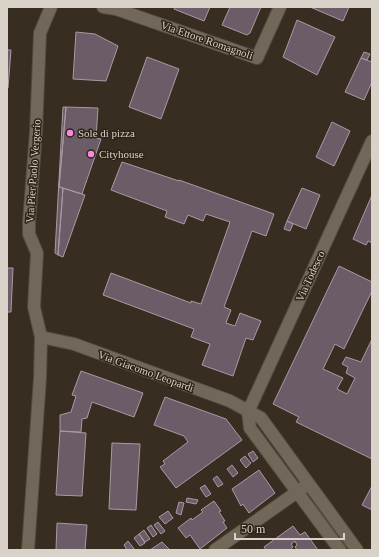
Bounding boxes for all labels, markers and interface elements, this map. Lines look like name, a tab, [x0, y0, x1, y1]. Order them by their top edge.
street label: Via Ettore Romagnoli	[159, 19, 255, 61]
street label: Via Pier Paolo Vergerio	[23, 118, 43, 223]
place label: Sole di pizza	[78, 127, 135, 139]
marker: Sole di pizza	[65, 128, 75, 138]
place label: Cityhouse	[99, 148, 144, 160]
marker: Cityhouse	[86, 149, 96, 159]
street label: Via Todesco	[293, 248, 327, 303]
street label: Via Giacomo Leopardi	[97, 348, 195, 394]
scale bar	[235, 515, 344, 541]
text: 50 m	[241, 522, 266, 536]

